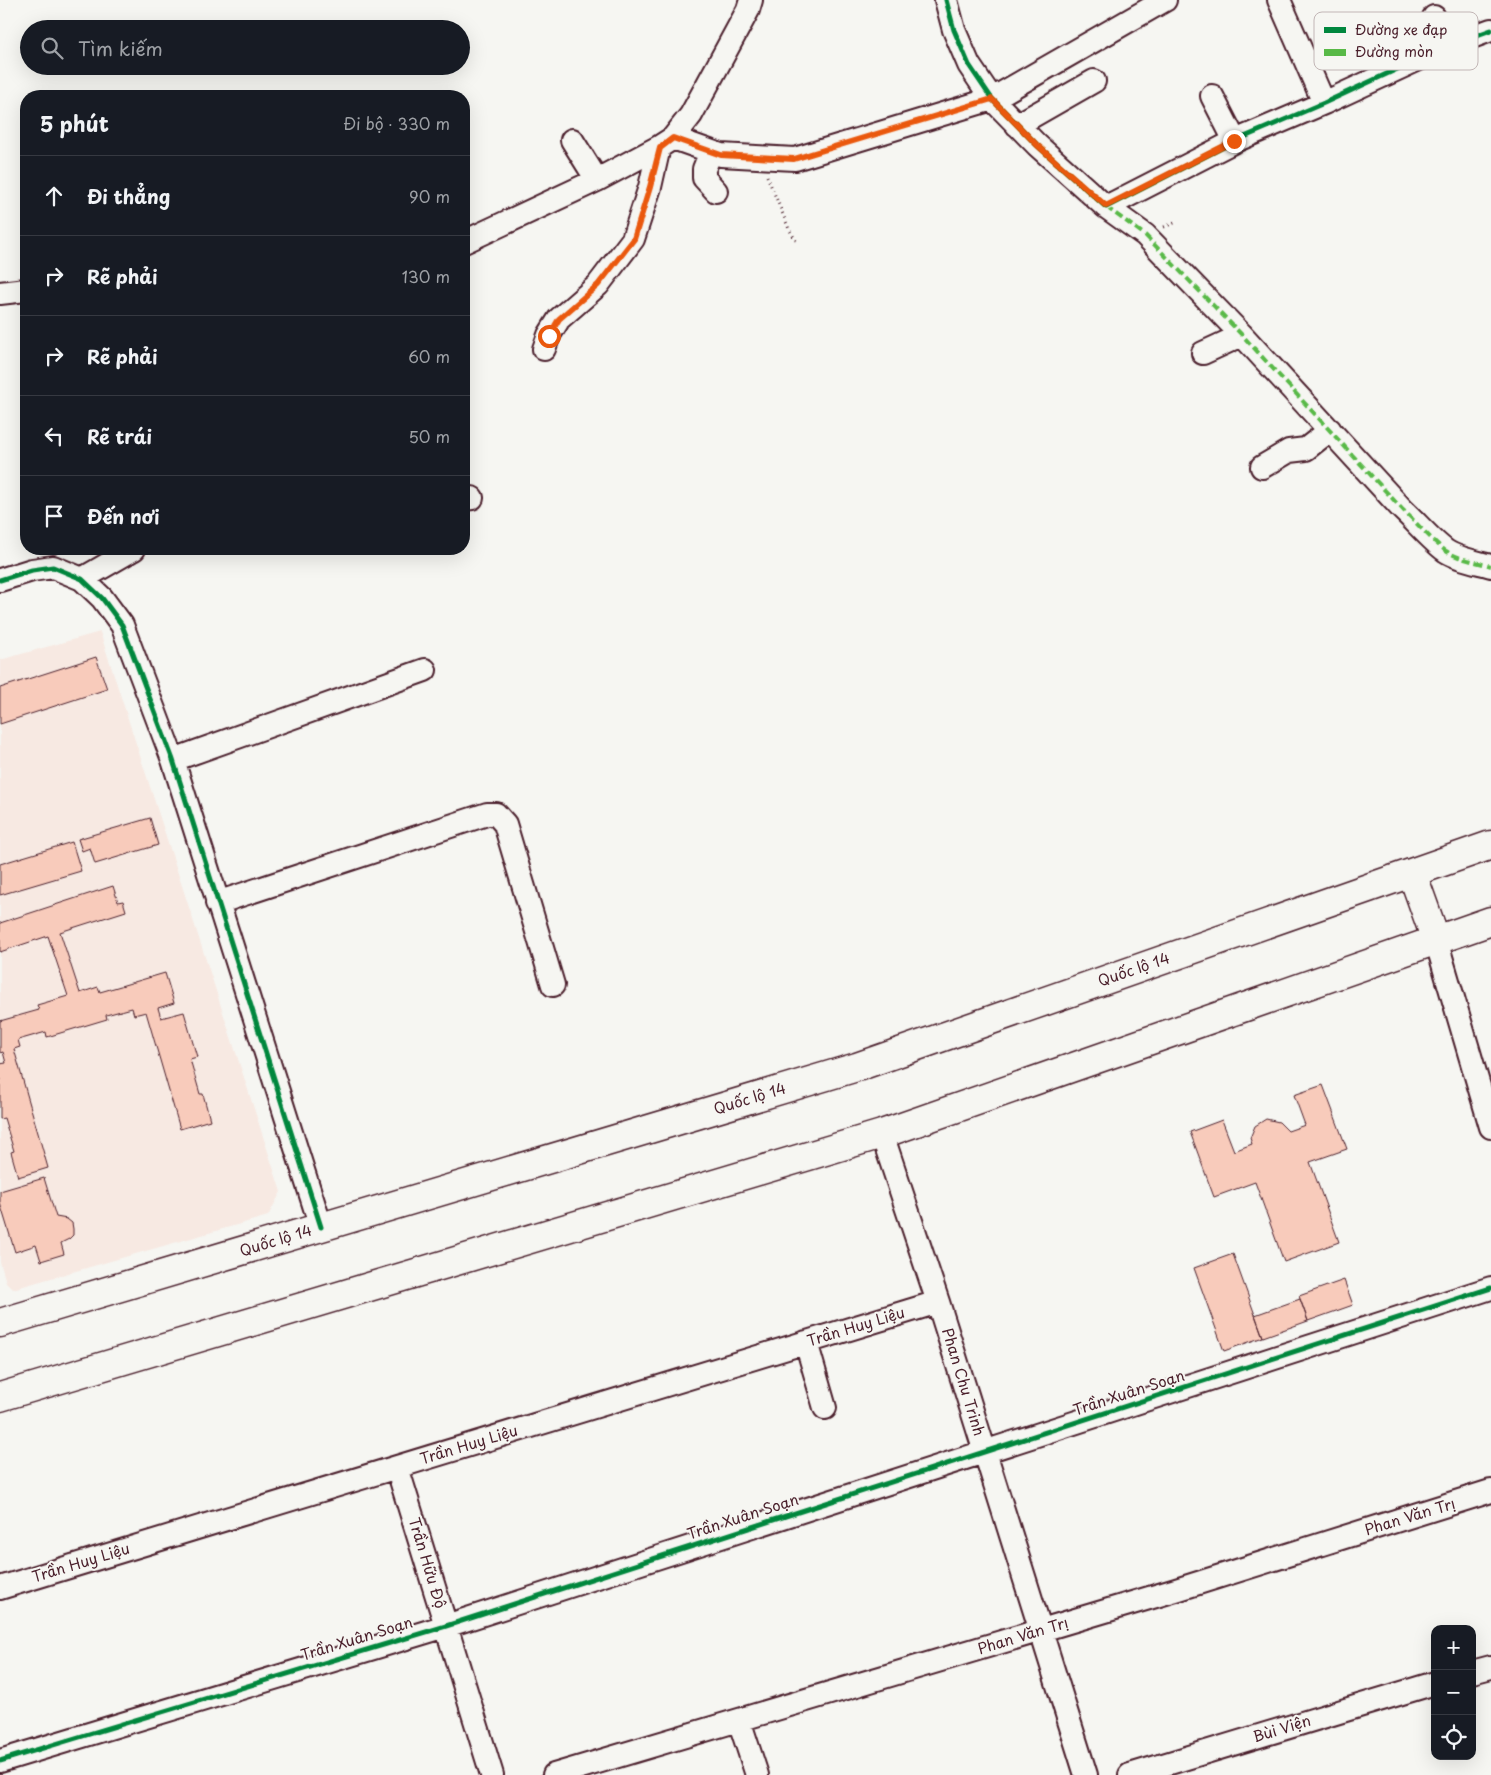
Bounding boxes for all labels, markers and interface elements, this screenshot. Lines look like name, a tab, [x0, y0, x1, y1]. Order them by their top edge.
legend	[1314, 12, 1478, 70]
text: Đường xe đạp	[1355, 19, 1447, 40]
search box	[20, 20, 470, 75]
icon: search	[38, 34, 66, 62]
text: Tìm kiếm	[78, 34, 163, 62]
text: Đường mòn	[1355, 41, 1433, 62]
text: 5 phút	[40, 107, 109, 139]
text: Đi bộ · 330 m	[343, 111, 450, 135]
route end	[1223, 130, 1246, 153]
icon: ahead	[40, 182, 68, 210]
text: Đi thẳng	[87, 182, 170, 210]
text: 90 m	[409, 184, 450, 208]
icon: right	[40, 262, 68, 290]
text: Rẽ phải	[87, 262, 158, 290]
text: 130 m	[402, 264, 450, 288]
route start	[538, 325, 561, 348]
icon: right	[40, 342, 68, 370]
text: Rẽ phải	[87, 342, 158, 370]
text: 60 m	[408, 344, 450, 368]
icon: left	[40, 422, 68, 450]
text: Rẽ trái	[87, 422, 152, 450]
text: 50 m	[409, 424, 450, 448]
icon: arrive	[40, 502, 68, 530]
text: Đến nơi	[87, 502, 160, 530]
street label: Quốc lộ 14	[1094, 946, 1173, 992]
street label: Quốc lộ 14	[711, 1076, 789, 1119]
street label: Quốc lộ 14	[237, 1218, 315, 1261]
street label: Trần Huy Liệu	[804, 1300, 907, 1351]
street label: Phan Chu Trinh	[937, 1325, 992, 1438]
street label: Trần Xuân Soạn	[1070, 1363, 1188, 1421]
street label: Trần Huy Liệu	[417, 1418, 520, 1469]
street label: Trần Xuân Soạn	[684, 1487, 802, 1545]
street label: Phan Văn Trị	[1361, 1491, 1458, 1540]
street label: Trần Hữu Độ	[404, 1514, 453, 1611]
street label: Trần Huy Liệu	[29, 1536, 132, 1587]
street label: Trần Xuân Soạn	[297, 1610, 416, 1666]
street label: Phan Văn Trị	[974, 1610, 1071, 1659]
map controls	[1431, 1625, 1476, 1760]
button: +	[1431, 1625, 1476, 1670]
button: −	[1431, 1670, 1476, 1715]
street label: Bùi Viện	[1250, 1708, 1313, 1747]
button: locate	[1431, 1715, 1476, 1760]

